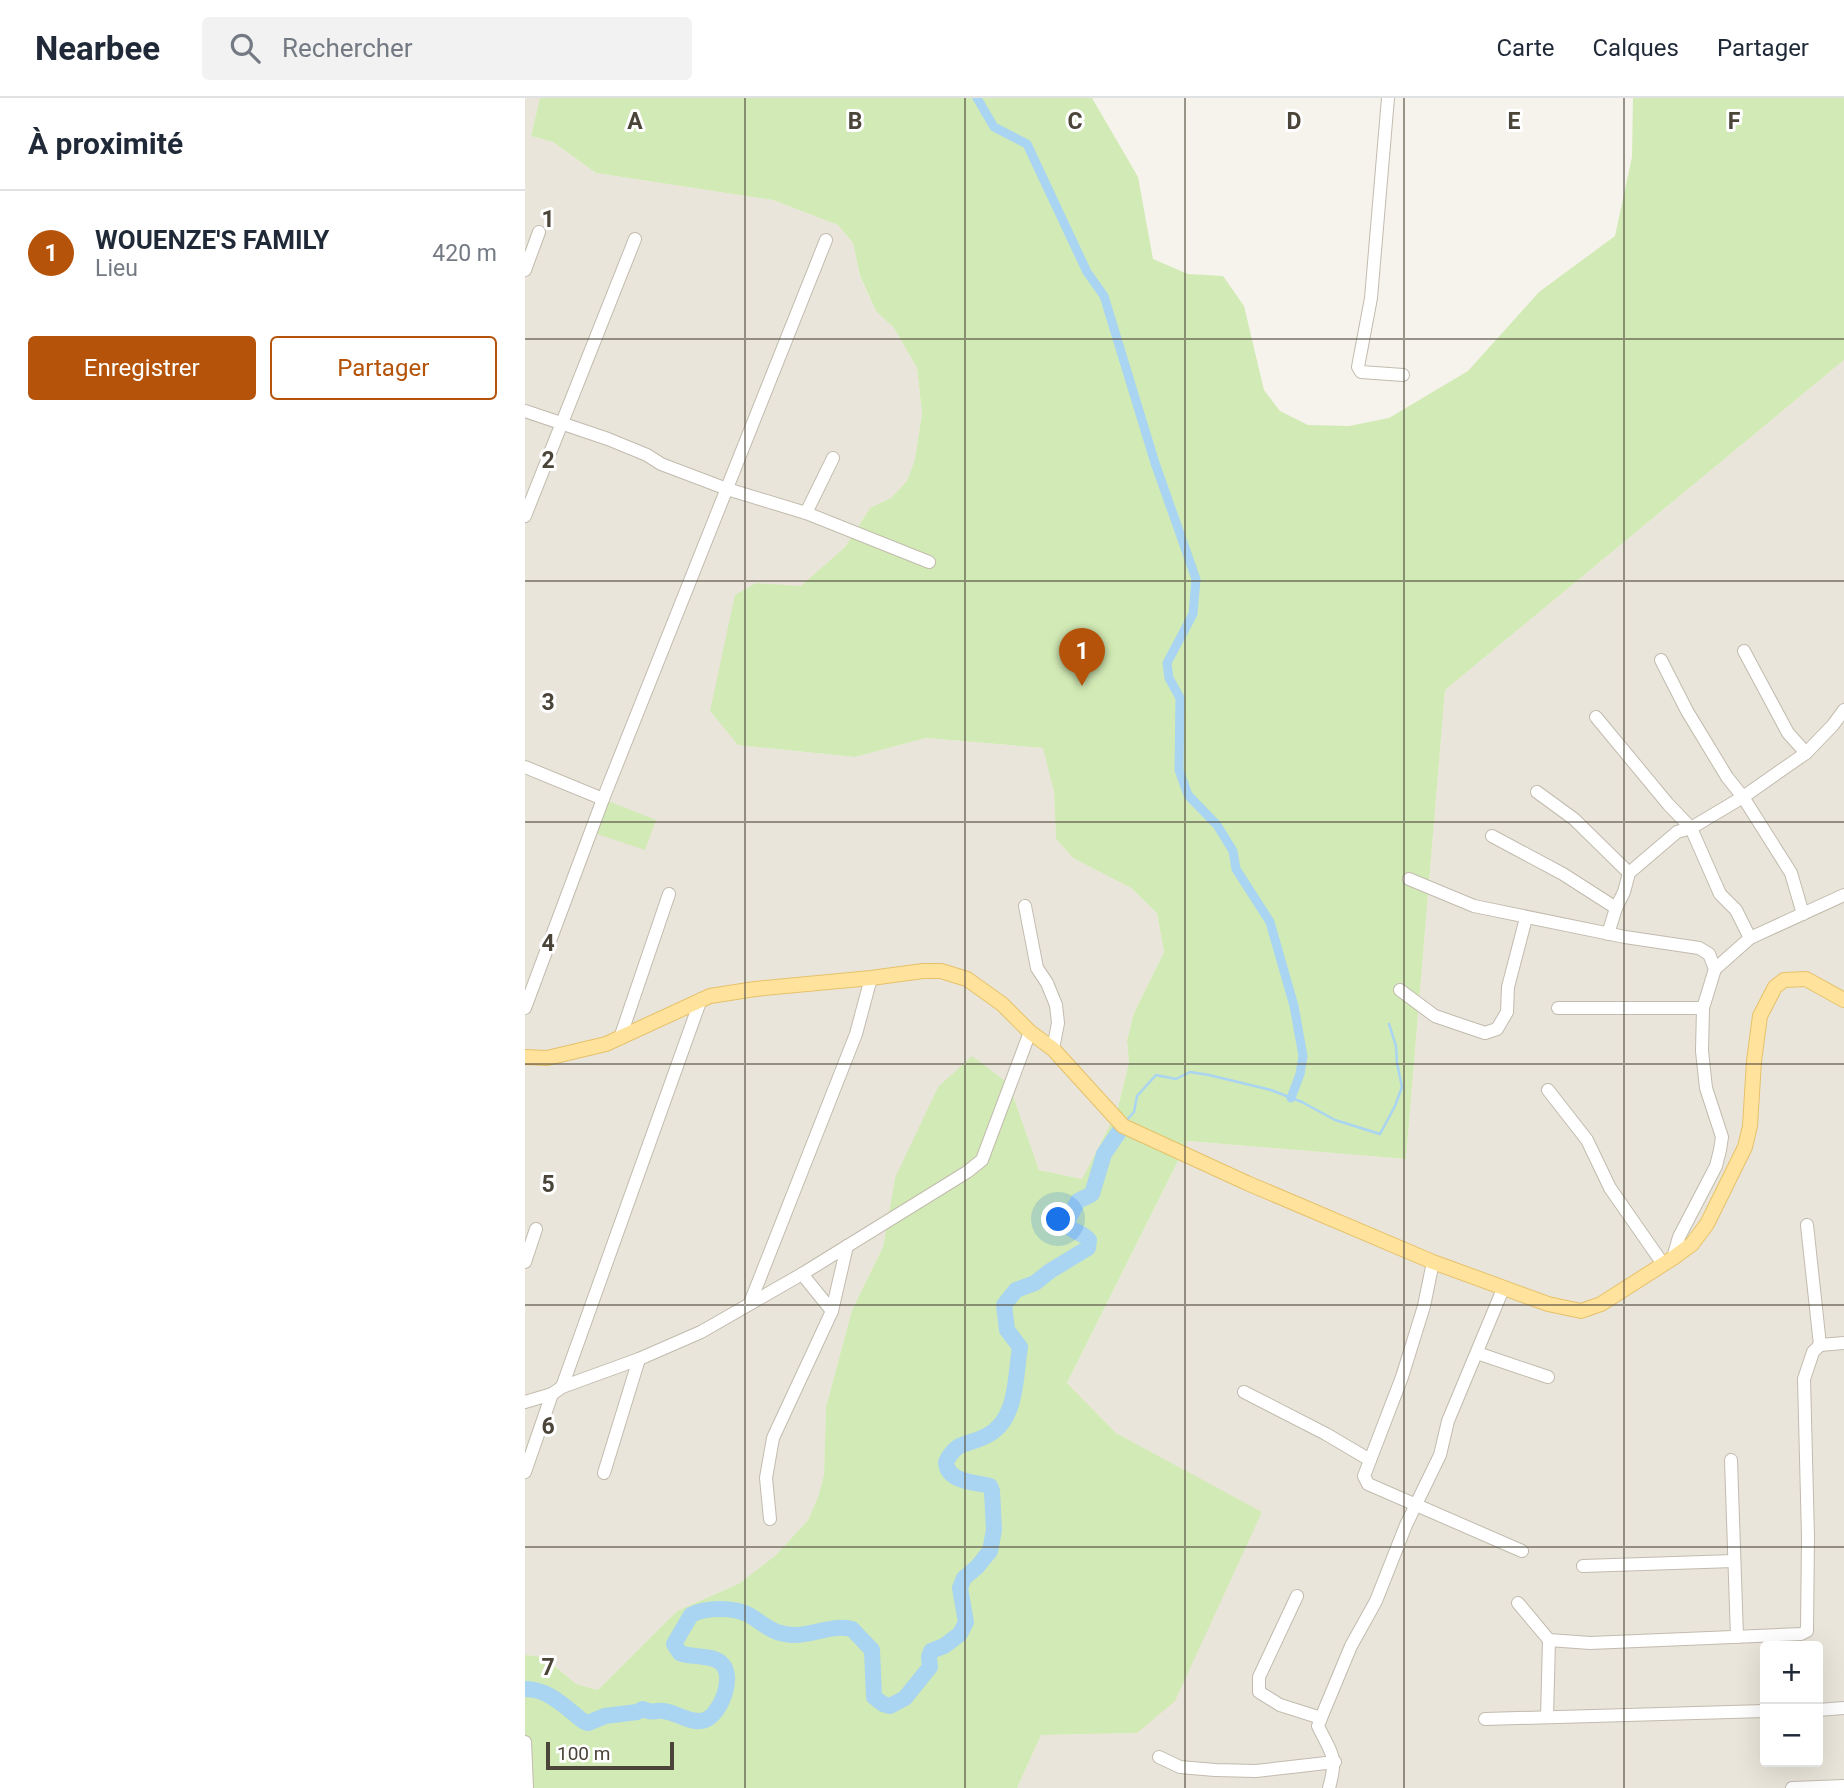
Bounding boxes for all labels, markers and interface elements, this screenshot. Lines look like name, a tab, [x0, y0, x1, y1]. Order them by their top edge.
search box	[202, 17, 692, 80]
text: Nearbee	[35, 29, 160, 68]
icon: search	[226, 29, 264, 67]
text: Rechercher	[282, 33, 413, 63]
text: Carte	[1496, 34, 1554, 62]
text: Calques	[1592, 34, 1679, 62]
text: Partager	[1717, 34, 1809, 62]
text: A	[627, 108, 643, 135]
text: B	[848, 108, 862, 135]
text: C	[1067, 108, 1083, 135]
text: D	[1287, 108, 1301, 135]
text: E	[1508, 108, 1521, 135]
text: F	[1728, 108, 1741, 135]
text: À proximité	[28, 126, 183, 161]
text: 1	[541, 206, 555, 233]
text: WOUENZE'S FAMILY	[95, 225, 329, 255]
text: 1	[44, 240, 58, 267]
text: 420 m	[432, 240, 497, 267]
text: Lieu	[95, 255, 138, 282]
button: Enregistrer	[28, 336, 256, 400]
button: Partager	[270, 336, 497, 400]
text: 2	[541, 447, 555, 474]
pin: 1	[1059, 628, 1105, 686]
text: 3	[541, 689, 555, 716]
text: 4	[541, 930, 555, 957]
text: 5	[541, 1171, 555, 1198]
your location	[1041, 1202, 1075, 1236]
text: 6	[541, 1413, 555, 1440]
map controls	[1760, 1641, 1823, 1767]
button: +	[1760, 1641, 1823, 1704]
text: 7	[541, 1654, 555, 1681]
button: −	[1760, 1704, 1823, 1767]
scale bar	[546, 1739, 674, 1771]
text: 100 m	[557, 1742, 610, 1765]

